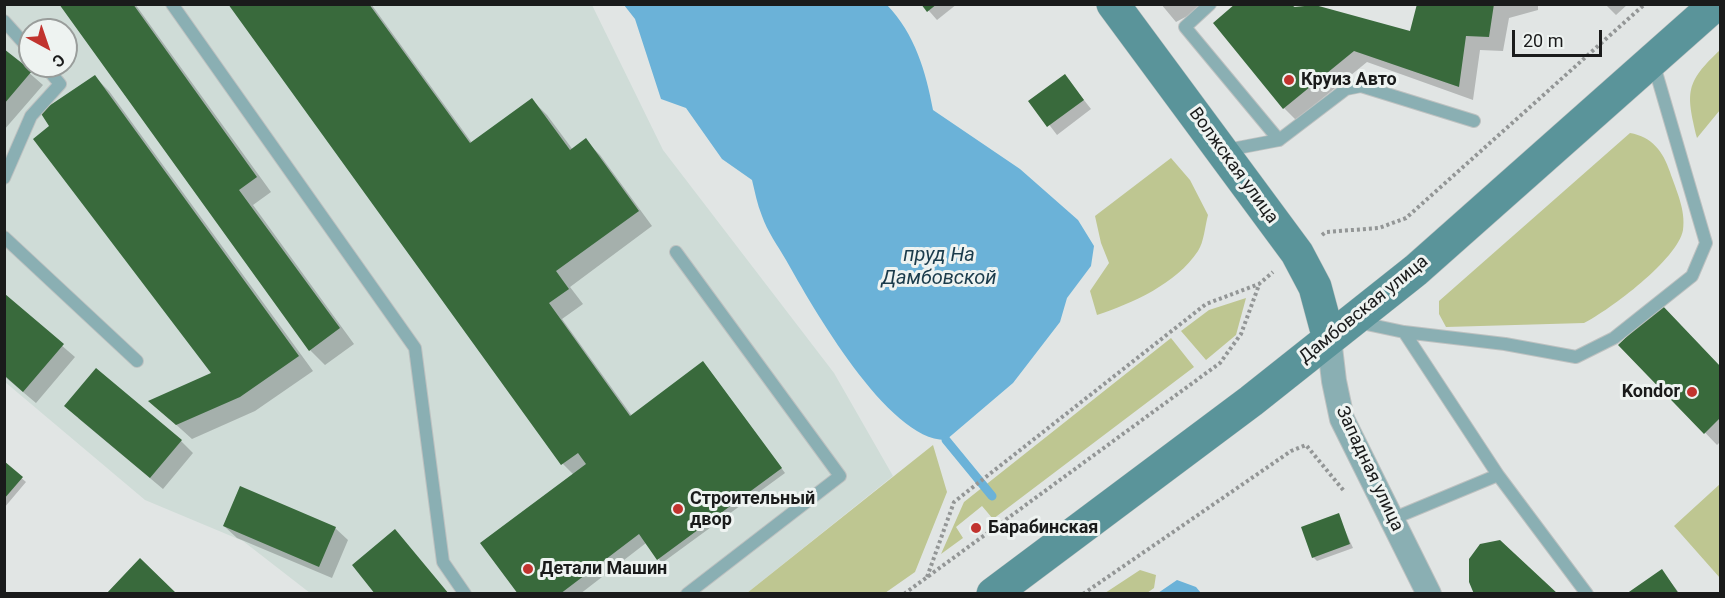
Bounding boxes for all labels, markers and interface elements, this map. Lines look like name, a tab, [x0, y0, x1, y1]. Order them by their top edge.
north arrow	[18, 18, 78, 78]
scale bar	[1515, 18, 1605, 56]
text: 20 m	[1523, 30, 1563, 51]
text: С	[48, 50, 69, 71]
place label: Круиз Авто	[1301, 69, 1397, 91]
marker: Круиз Авто	[1282, 73, 1296, 87]
street label: Волжская улица	[1184, 104, 1282, 228]
water label: пруд На Дамбовской	[881, 244, 997, 291]
street label: Дамбовская улица	[1295, 251, 1433, 369]
place label: Kondor	[1622, 381, 1680, 403]
marker: Kondor	[1685, 385, 1699, 399]
street label: Западная улица	[1331, 403, 1407, 535]
place label: Строительный двор	[690, 488, 815, 530]
marker: Строительный двор	[671, 502, 685, 516]
place label: Барабинская	[988, 517, 1098, 539]
marker: Барабинская	[969, 521, 983, 535]
place label: Детали Машин	[540, 558, 667, 580]
marker: Детали Машин	[521, 562, 535, 576]

